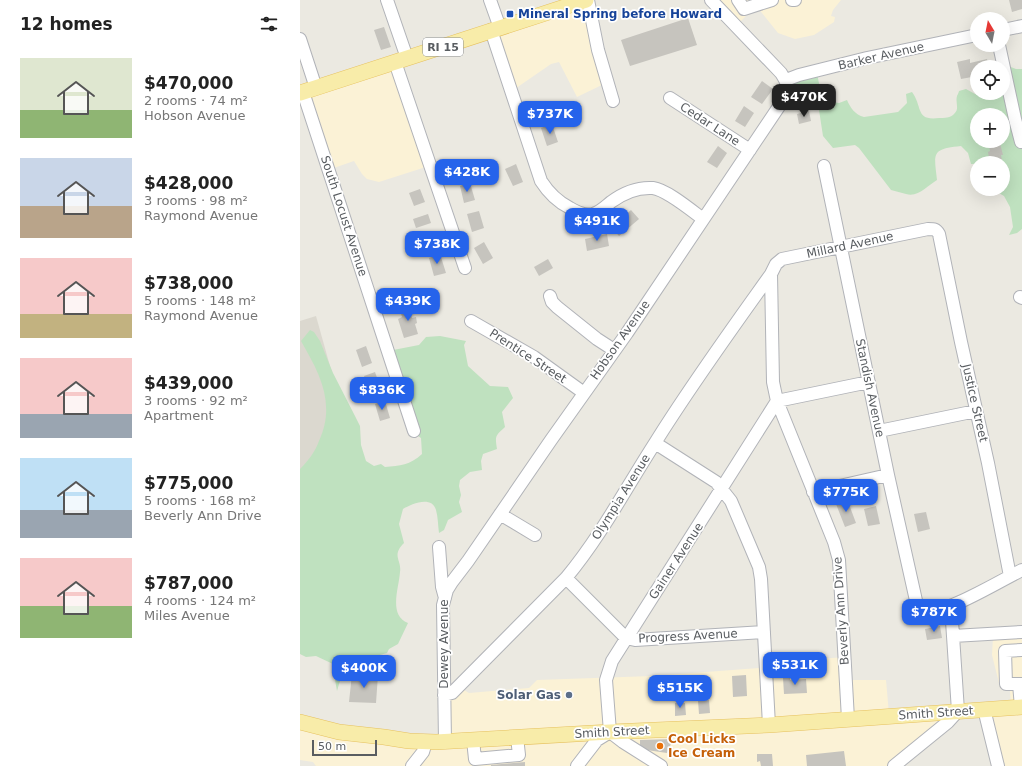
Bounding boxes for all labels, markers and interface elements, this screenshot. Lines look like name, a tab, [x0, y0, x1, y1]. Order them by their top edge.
place label: Mineral Spring before Howard	[518, 7, 722, 21]
marker: Mineral Spring before Howard	[505, 9, 515, 19]
north arrow	[970, 12, 1010, 52]
map controls	[970, 12, 1010, 196]
icon: filters	[258, 13, 280, 35]
text: 12 homes	[20, 14, 113, 34]
road number: RI 15	[423, 38, 463, 56]
street label: Barker Avenue	[837, 39, 925, 73]
button: locate	[970, 60, 1010, 100]
text: $470,000	[144, 73, 233, 93]
icon: home	[52, 74, 100, 122]
pin: $470K	[776, 84, 832, 118]
text: $470K	[781, 89, 827, 104]
text: 2 rooms · 74 m²	[144, 93, 248, 108]
street label: Cedar Lane	[677, 99, 743, 149]
pin: $737K	[522, 101, 578, 135]
text: $737K	[527, 106, 573, 121]
text: Hobson Avenue	[144, 108, 245, 123]
button: +	[970, 108, 1010, 148]
street label: South Locust Avenue	[318, 154, 370, 278]
button: −	[970, 156, 1010, 196]
pin: $428K	[439, 159, 495, 193]
text: $428K	[444, 164, 490, 179]
text: $428,000	[144, 173, 233, 193]
icon: home	[52, 174, 100, 222]
text: 3 rooms · 98 m²	[144, 193, 248, 208]
text: Raymond Avenue	[144, 208, 258, 223]
pin: $491K	[569, 208, 625, 242]
text: $491K	[574, 213, 620, 228]
street label: Millard Avenue	[805, 229, 895, 261]
pin: $738K	[409, 231, 465, 265]
text: $738K	[414, 236, 460, 251]
text: $738,000	[144, 273, 233, 293]
icon: home	[52, 274, 100, 322]
pin: $439K	[380, 288, 436, 322]
text: 5 rooms · 148 m²	[144, 293, 256, 308]
text: $439K	[385, 293, 431, 308]
street label: Hobson Avenue	[587, 298, 653, 382]
text: Raymond Avenue	[144, 308, 258, 323]
street label: Prentice Street	[487, 326, 569, 386]
street label: Standish Avenue	[853, 337, 887, 439]
street label: Justice Street	[959, 362, 991, 444]
text: $439,000	[144, 373, 233, 393]
icon: home	[52, 374, 100, 422]
pin: $836K	[354, 377, 410, 411]
text: $836K	[359, 382, 405, 397]
text: 3 rooms · 92 m²	[144, 393, 248, 408]
text: Apartment	[144, 408, 214, 423]
street label: Olympia Avenue	[589, 452, 653, 542]
text: $775,000	[144, 473, 233, 493]
icon: home	[52, 474, 100, 522]
pin: $775K	[818, 479, 874, 513]
text: $775K	[823, 484, 869, 499]
text: 5 rooms · 168 m²	[144, 493, 256, 508]
text: Beverly Ann Drive	[144, 508, 262, 523]
street label: Gainer Avenue	[646, 520, 706, 602]
street label: Beverly Ann Drive	[830, 556, 852, 666]
text: $787,000	[144, 573, 233, 593]
icon: home	[52, 574, 100, 622]
text: 4 rooms · 124 m²	[144, 593, 256, 608]
street label: Dewey Avenue	[437, 599, 451, 689]
pin: $787K	[906, 599, 962, 633]
text: $787K	[911, 604, 957, 619]
text: Miles Avenue	[144, 608, 230, 623]
street label: Progress Avenue	[638, 626, 738, 646]
pin: $531K	[767, 652, 823, 686]
pin: $400K	[336, 655, 392, 689]
text: $531K	[772, 657, 818, 672]
text: $400K	[341, 660, 387, 675]
pin: $515K	[652, 675, 708, 709]
text: $515K	[657, 680, 703, 695]
place label: Solar Gas	[497, 688, 561, 702]
marker: Solar Gas	[564, 690, 574, 700]
street label: Smith Street	[898, 703, 974, 723]
street label: Smith Street	[574, 723, 650, 741]
place label: Cool Licks Ice Cream	[668, 732, 736, 760]
scale bar	[312, 738, 377, 757]
text: 50 m	[318, 740, 346, 753]
marker: Cool Licks Ice Cream	[655, 741, 665, 751]

